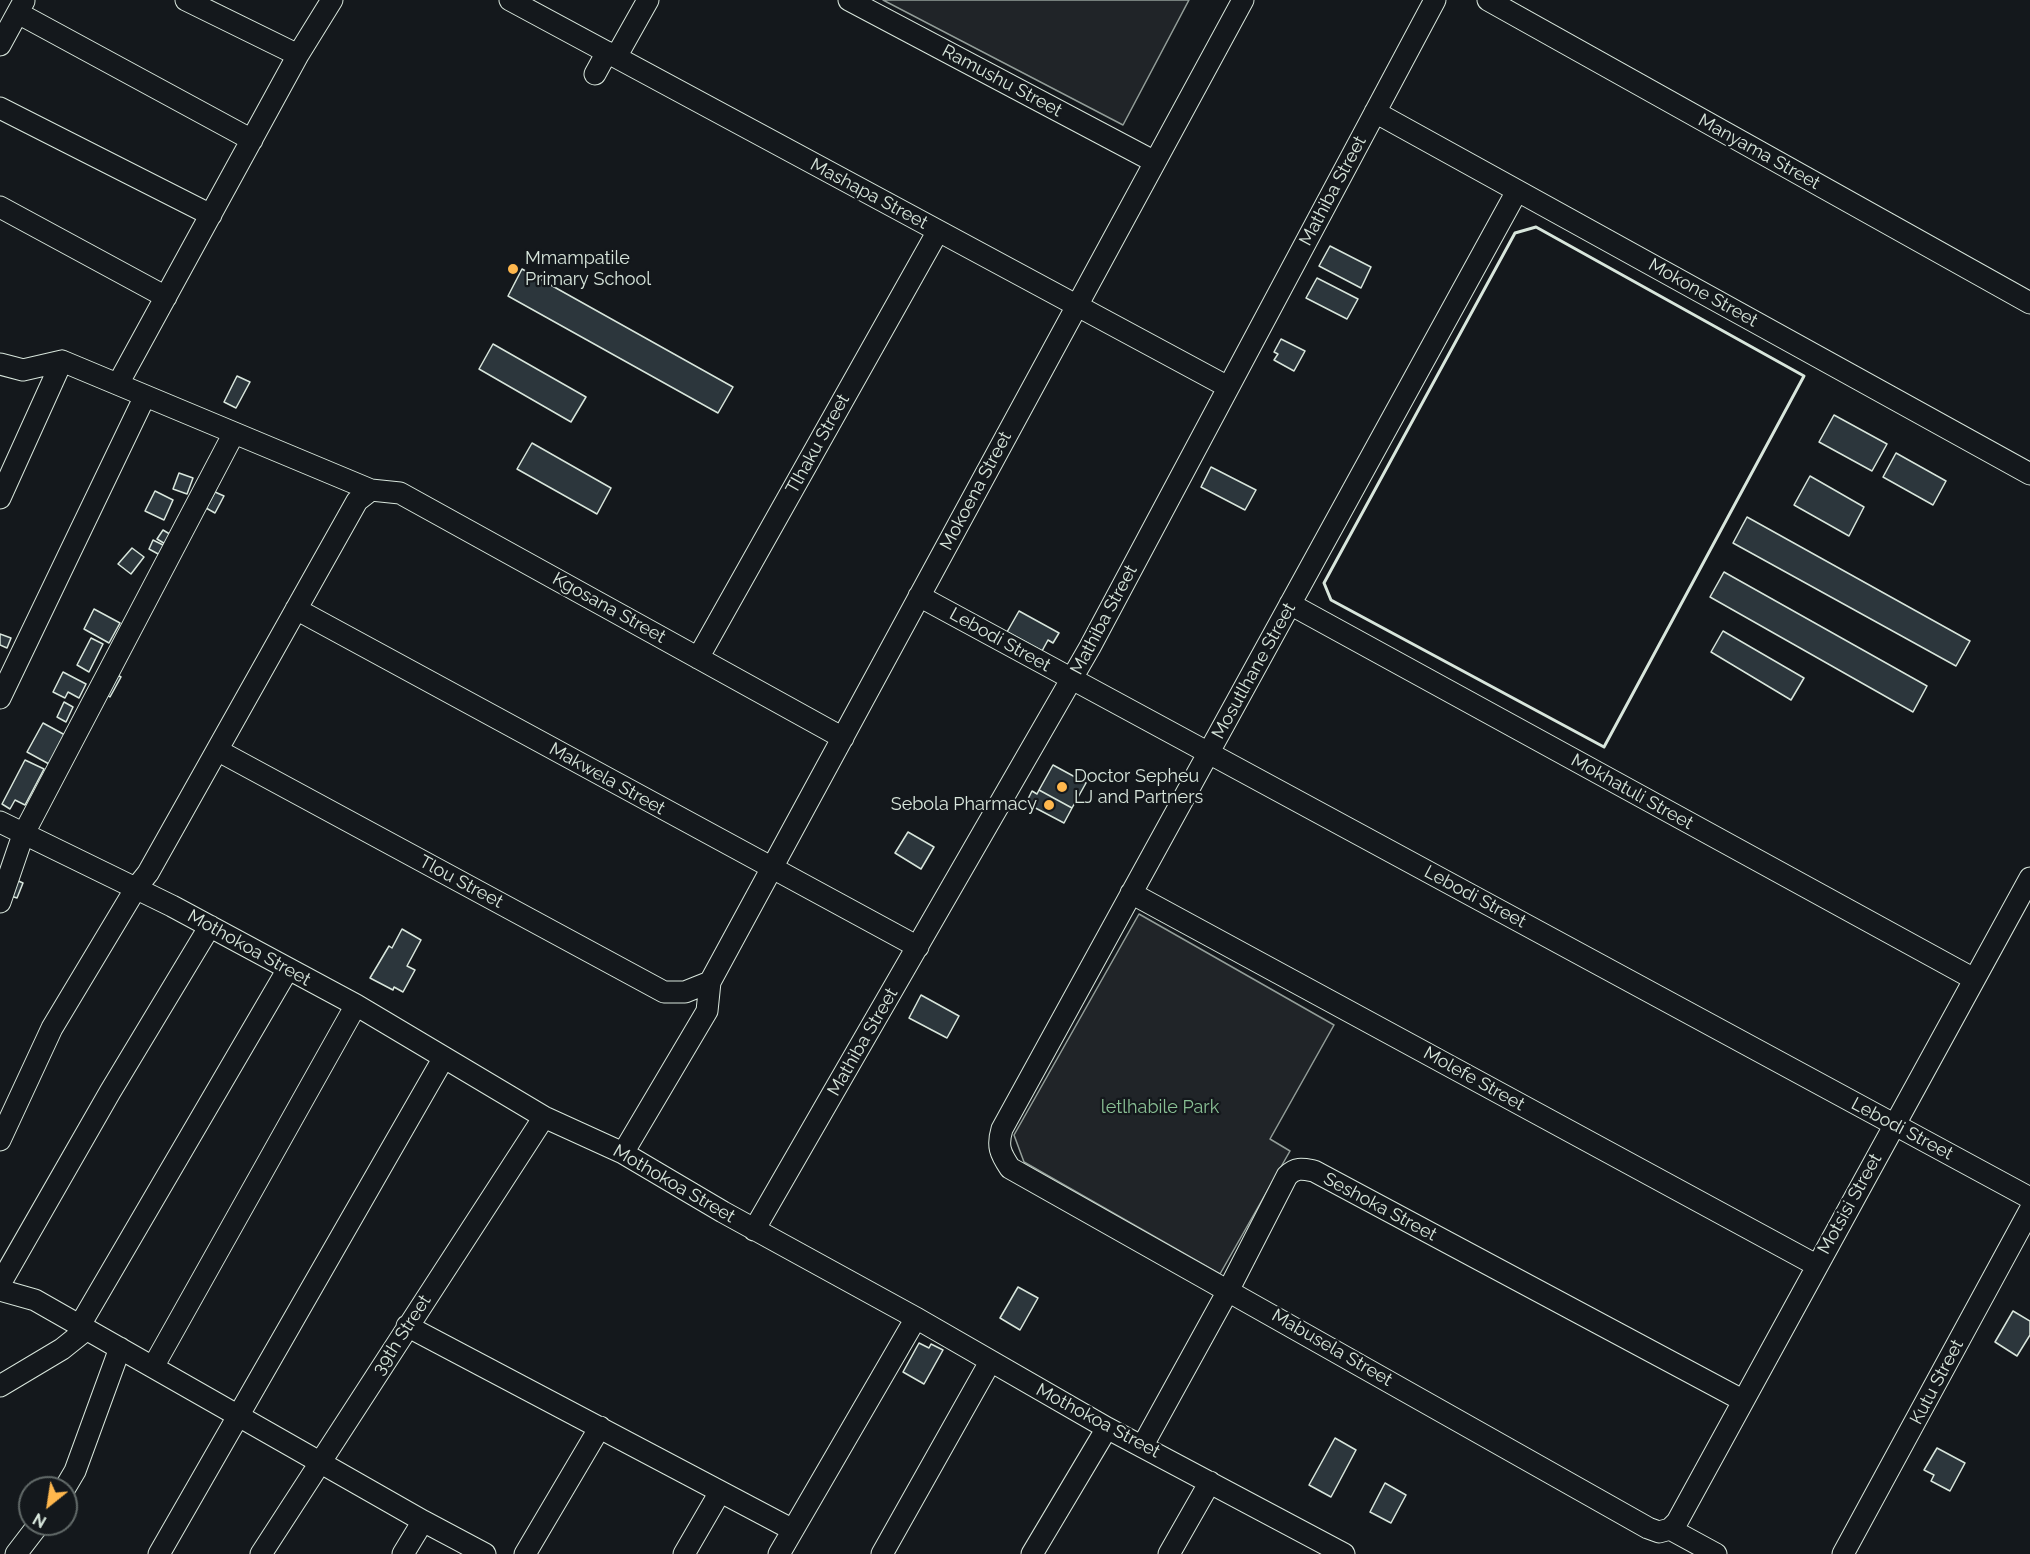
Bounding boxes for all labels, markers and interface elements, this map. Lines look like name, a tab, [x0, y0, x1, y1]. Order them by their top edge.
street label: Ramushu Street	[938, 40, 1066, 122]
street label: Manyama Street	[1694, 110, 1824, 194]
street label: Mathiba Street	[1295, 132, 1371, 250]
street label: Mashapa Street	[807, 154, 931, 234]
place label: Mmampatile Primary School	[525, 248, 651, 290]
street label: Mokone Street	[1645, 254, 1761, 332]
marker: Mmampatile Primary School	[506, 262, 520, 276]
street label: Tlhaku Street	[782, 390, 854, 498]
street label: Mokoena Street	[936, 428, 1016, 554]
street label: Mathiba Street	[1066, 561, 1142, 679]
street label: Kgosana Street	[549, 568, 669, 648]
street label: Mosutlhane Street	[1208, 599, 1300, 743]
street label: Lebodi Street	[946, 603, 1054, 677]
street label: Makwela Street	[545, 738, 669, 820]
street label: Mokhatuli Street	[1567, 750, 1697, 834]
place label: Doctor Sepheu LJ and Partners	[1074, 766, 1203, 808]
marker: Doctor Sepheu LJ and Partners	[1055, 780, 1069, 794]
place label: Sebola Pharmacy	[891, 794, 1037, 816]
marker: Sebola Pharmacy	[1042, 798, 1056, 812]
street label: Tlou Street	[415, 851, 507, 913]
street label: Lebodi Street	[1420, 861, 1530, 933]
street label: Mothokoa Street	[184, 905, 314, 991]
street label: Mathiba Street	[823, 984, 903, 1100]
street label: Molefe Street	[1420, 1042, 1528, 1116]
street label: Lebodi Street	[1847, 1093, 1957, 1165]
park label: letlhabile Park	[1101, 1097, 1219, 1119]
street label: Mothokoa Street	[609, 1140, 739, 1228]
street label: Motsisi Street	[1813, 1150, 1887, 1258]
street label: Seshoka Street	[1320, 1168, 1440, 1246]
street label: 39th Street	[368, 1291, 436, 1379]
street label: Mabusela Street	[1268, 1305, 1396, 1391]
street label: Kutu Street	[1906, 1336, 1968, 1428]
street label: Mothokoa Street	[1032, 1379, 1164, 1463]
north arrow	[18, 1476, 78, 1536]
text: N	[30, 1509, 50, 1532]

